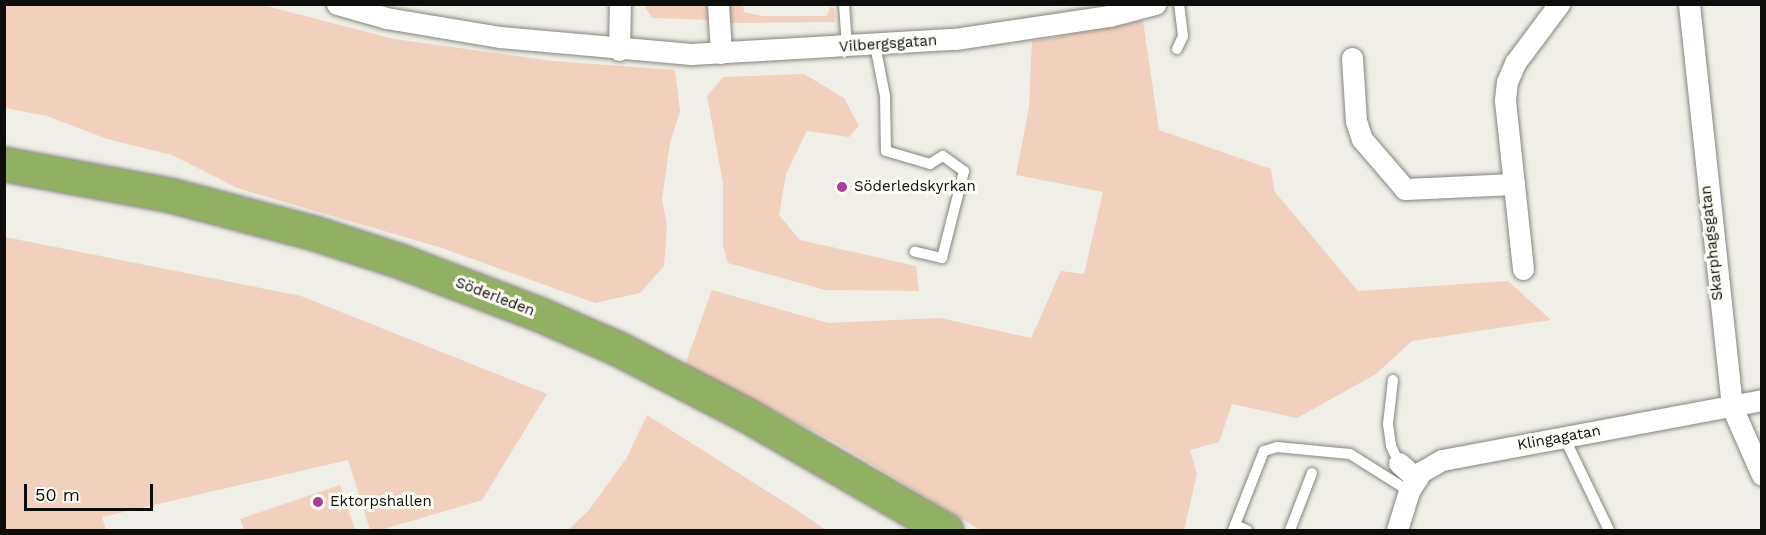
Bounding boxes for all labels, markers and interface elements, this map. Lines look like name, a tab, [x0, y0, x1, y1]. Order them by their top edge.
street label: Vilbergsgatan	[838, 32, 938, 56]
place label: Söderledskyrkan	[854, 178, 976, 196]
marker: Söderledskyrkan	[835, 180, 849, 194]
street label: Skarphagsgatan	[1697, 184, 1727, 302]
street label: Söderleden	[453, 274, 537, 320]
street label: Klingagatan	[1516, 422, 1602, 454]
scale bar	[27, 472, 156, 510]
text: 50 m	[35, 484, 80, 505]
place label: Ektorpshallen	[330, 493, 432, 511]
marker: Ektorpshallen	[311, 495, 325, 509]

